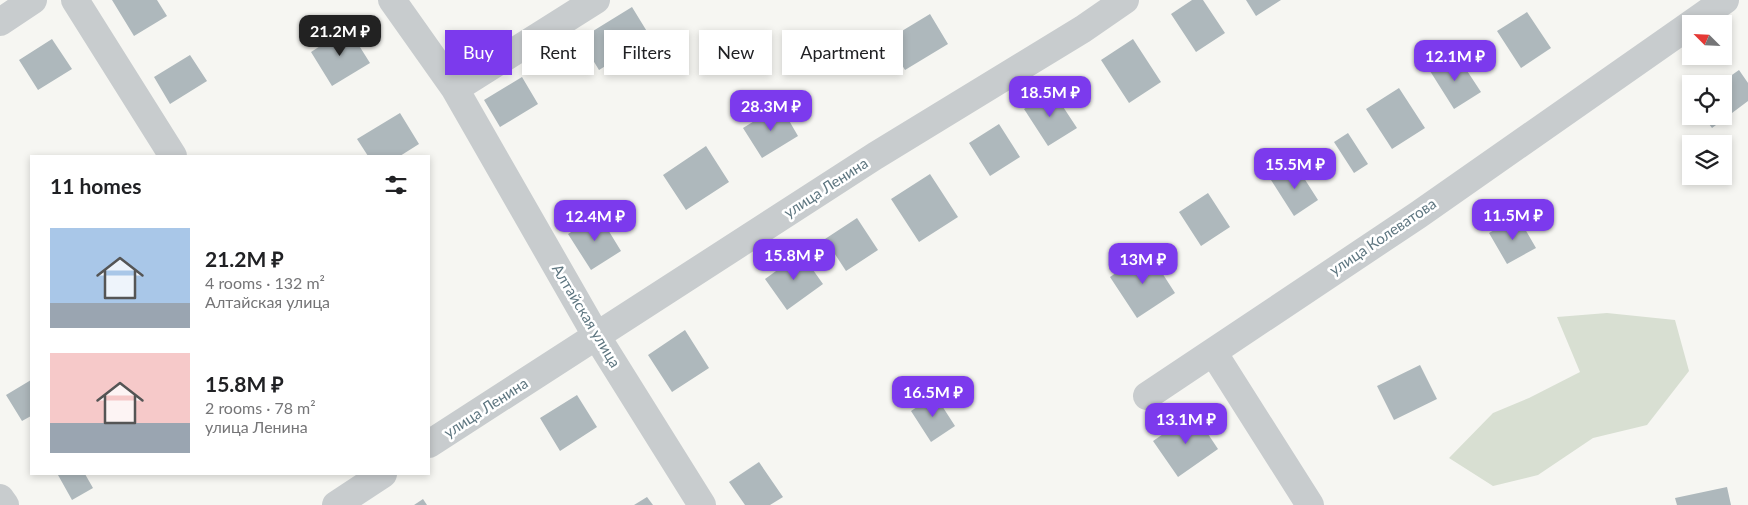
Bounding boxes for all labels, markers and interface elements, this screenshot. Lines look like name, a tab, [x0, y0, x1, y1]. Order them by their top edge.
pin: 21.2M ₽	[294, 15, 386, 57]
north arrow	[1682, 15, 1732, 65]
map controls	[1682, 15, 1732, 185]
text: 21.2M ₽	[310, 21, 370, 40]
chip: Buy	[445, 30, 512, 75]
chip: Rent	[522, 30, 594, 75]
chip: Filters	[604, 30, 689, 75]
chip: New	[699, 30, 772, 75]
chip: Apartment	[782, 30, 903, 75]
pin: 12.1M ₽	[1409, 39, 1501, 82]
text: 12.1M ₽	[1425, 46, 1485, 65]
button: locate	[1682, 75, 1732, 125]
pin: 18.5M ₽	[1004, 76, 1096, 118]
text: 18.5M ₽	[1020, 82, 1080, 101]
pin: 28.3M ₽	[725, 90, 817, 132]
text: 28.3M ₽	[741, 96, 801, 115]
button: layers	[1682, 135, 1732, 185]
pin: 15.5M ₽	[1249, 148, 1341, 190]
street label: улица Ленина	[780, 153, 871, 221]
text: 15.5M ₽	[1265, 154, 1325, 173]
icon: filters	[382, 171, 410, 199]
text: 11 homes	[50, 173, 141, 198]
street label: улица Колеватова	[1326, 194, 1439, 278]
pin: 11.5M ₽	[1467, 198, 1559, 241]
pin: 12.4M ₽	[549, 200, 641, 242]
text: 11.5M ₽	[1483, 205, 1543, 224]
text: 12.4M ₽	[565, 206, 625, 225]
pin: 15.8M ₽	[748, 238, 840, 281]
pin: 13M ₽	[1108, 242, 1178, 285]
text: 15.8M ₽	[764, 245, 824, 264]
text: 21.2M ₽	[205, 246, 284, 271]
icon: home	[90, 248, 150, 308]
text: 13M ₽	[1120, 249, 1166, 268]
street label: Алтайская улица	[549, 261, 625, 370]
text: 4 rooms · 132 m²	[205, 273, 325, 292]
text: Алтайская улица	[205, 292, 330, 311]
text: 15.8M ₽	[205, 371, 284, 396]
icon: home	[90, 373, 150, 433]
street label: улица Ленина	[440, 373, 531, 441]
pin: 16.5M ₽	[887, 376, 979, 418]
text: 16.5M ₽	[903, 382, 963, 401]
text: 2 rooms · 78 m²	[205, 398, 316, 417]
pin: 13.1M ₽	[1140, 402, 1232, 445]
text: 13.1M ₽	[1156, 409, 1216, 428]
text: улица Ленина	[205, 417, 308, 436]

